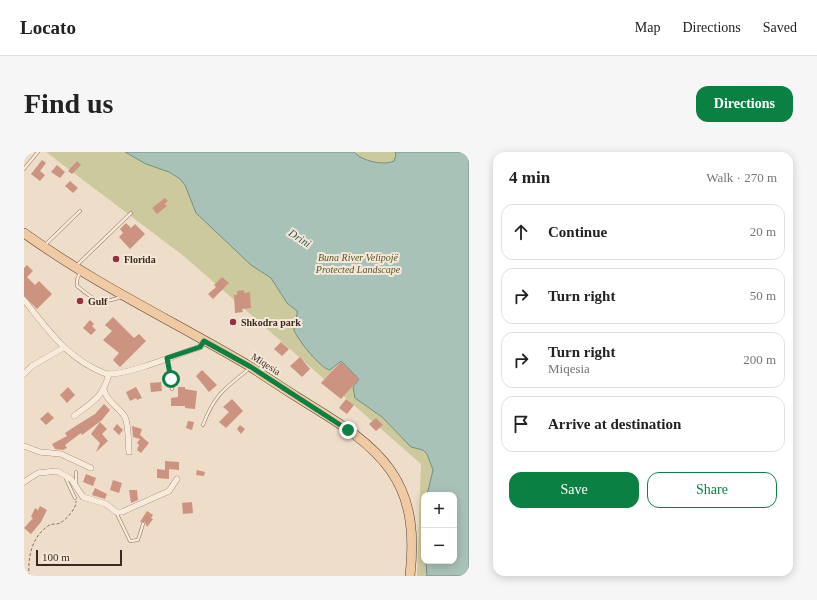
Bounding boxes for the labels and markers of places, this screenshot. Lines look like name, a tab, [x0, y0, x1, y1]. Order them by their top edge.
marker: Florida	[111, 254, 121, 264]
place label: Florida	[124, 254, 156, 265]
marker: Gulf	[75, 296, 85, 306]
place label: Gulf	[88, 296, 108, 307]
marker: Shkodra park	[228, 317, 238, 327]
place label: Shkodra park	[241, 317, 301, 328]

